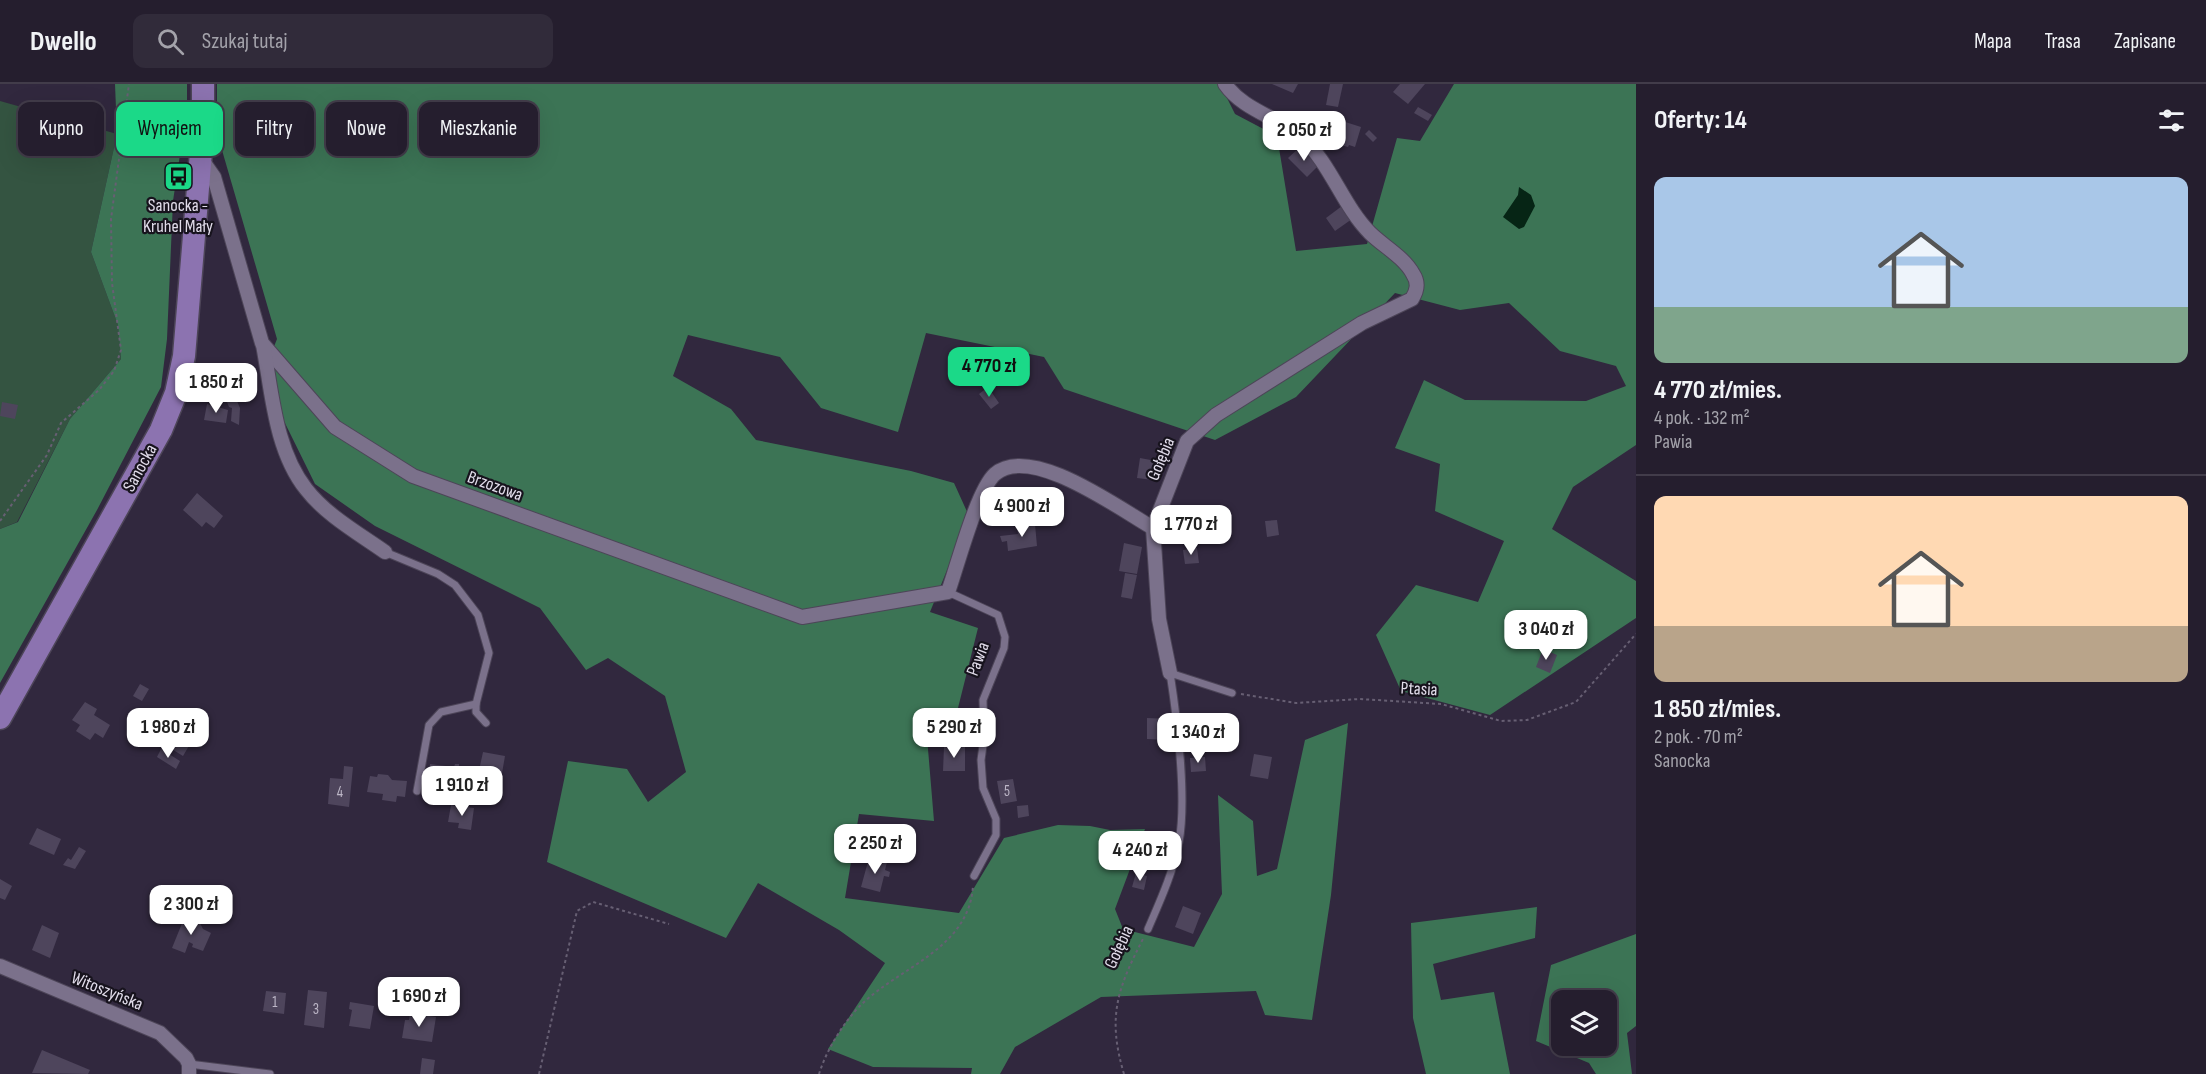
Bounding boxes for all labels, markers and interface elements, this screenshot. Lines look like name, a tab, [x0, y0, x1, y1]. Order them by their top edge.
search box	[133, 14, 553, 68]
text: Dwello	[30, 25, 97, 58]
icon: search	[154, 25, 187, 58]
text: Szukaj tutaj	[202, 28, 287, 55]
text: Mapa	[1974, 29, 2012, 54]
text: Trasa	[2045, 29, 2081, 54]
text: Zapisane	[2114, 29, 2176, 54]
chip: Kupno	[18, 102, 104, 156]
chip: Wynajem	[116, 102, 223, 156]
chip: Filtry	[235, 102, 314, 156]
chip: Nowe	[326, 102, 407, 156]
chip: Mieszkanie	[419, 102, 538, 156]
icon: filters	[2155, 104, 2188, 137]
text: Oferty: 14	[1654, 105, 1747, 136]
pin: 2 050 zł	[1242, 111, 1366, 162]
text: 2 050 zł	[1277, 118, 1331, 142]
bus stop icon: Sanocka - Kruhel Mały	[162, 160, 194, 192]
place label: Sanocka - Kruhel Mały	[143, 195, 213, 237]
icon: home	[1867, 216, 1975, 324]
pin: 4 770 zł	[927, 347, 1051, 398]
text: 4 770 zł	[962, 354, 1016, 378]
pin: 1 850 zł	[154, 363, 278, 414]
text: 1 850 zł	[189, 370, 243, 394]
text: 4 770 zł/mies.	[1654, 375, 1782, 406]
text: 4 pok. · 132 m²	[1654, 406, 1750, 430]
text: Pawia	[1654, 430, 1692, 454]
street label: Gołębia	[1143, 434, 1179, 484]
street label: Sanocka	[118, 441, 162, 495]
street label: Brzozowa	[465, 466, 525, 506]
pin: 4 900 zł	[960, 487, 1084, 538]
text: 4 900 zł	[994, 494, 1050, 518]
pin: 1 770 zł	[1129, 505, 1253, 556]
text: 1 770 zł	[1165, 512, 1217, 536]
icon: home	[1867, 535, 1975, 643]
pin: 3 040 zł	[1484, 610, 1608, 661]
text: 3 040 zł	[1518, 617, 1574, 641]
street label: Pawia	[962, 639, 994, 679]
street label: Ptasia	[1400, 678, 1438, 700]
text: 1 850 zł/mies.	[1654, 694, 1781, 725]
pin: 1 980 zł	[106, 708, 230, 759]
pin: 5 290 zł	[892, 708, 1016, 759]
pin: 1 340 zł	[1136, 713, 1260, 764]
text: 1 980 zł	[141, 715, 195, 739]
text: 5 290 zł	[927, 715, 981, 739]
text: 1 340 zł	[1171, 720, 1225, 744]
text: 2 pok. · 70 m²	[1654, 725, 1743, 749]
text: Sanocka	[1654, 749, 1710, 773]
pin: 1 910 zł	[400, 766, 524, 817]
text: 1 910 zł	[436, 773, 488, 797]
house number: 5	[1004, 782, 1010, 801]
house number: 4	[337, 783, 343, 802]
pin: 2 250 zł	[813, 824, 937, 875]
text: 2 250 zł	[848, 831, 902, 855]
pin: 4 240 zł	[1078, 831, 1202, 882]
text: 4 240 zł	[1113, 838, 1167, 862]
pin: 2 300 zł	[129, 885, 253, 936]
text: 2 300 zł	[164, 892, 218, 916]
street label: Gołębia	[1100, 922, 1138, 972]
street label: Witoszyńska	[68, 967, 146, 1015]
pin: 1 690 zł	[357, 977, 481, 1028]
text: 1 690 zł	[392, 984, 446, 1008]
map controls	[1551, 990, 1617, 1056]
button: layers	[1551, 990, 1617, 1056]
house number: 1	[272, 993, 278, 1012]
house number: 3	[313, 1000, 319, 1019]

